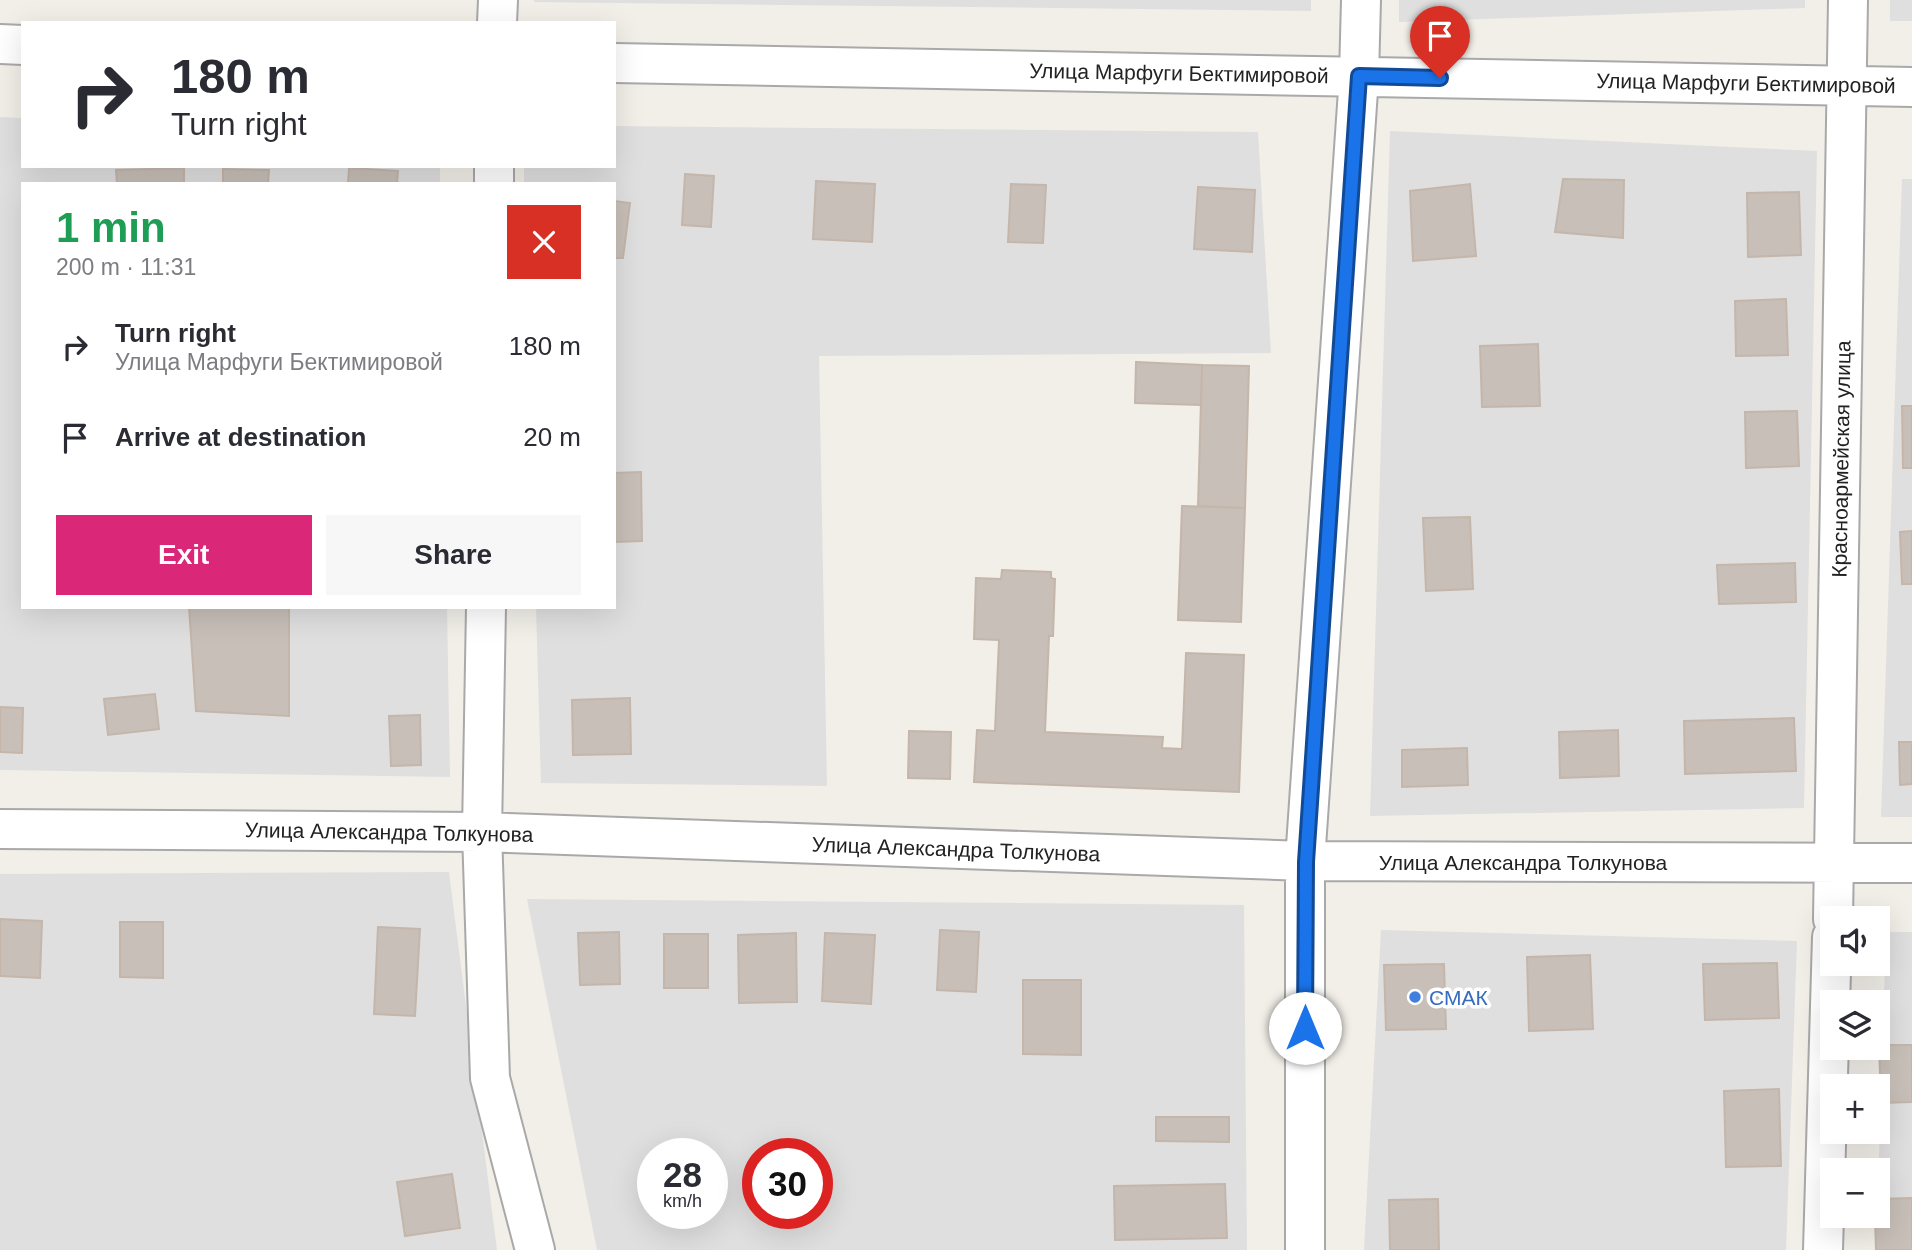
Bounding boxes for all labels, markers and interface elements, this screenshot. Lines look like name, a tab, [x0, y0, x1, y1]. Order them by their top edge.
pin	[1410, 6, 1470, 78]
icon: arrive	[1421, 17, 1459, 55]
icon: right	[56, 49, 147, 140]
text: 180 m	[171, 49, 310, 103]
street label: Улица Марфуги Бектимировой	[1029, 59, 1329, 87]
street label: Улица Марфуги Бектимировой	[1596, 69, 1896, 97]
text: Turn right	[171, 106, 307, 142]
text: 1 min	[56, 204, 166, 251]
button: close	[507, 205, 581, 279]
text: 200 m · 11:31	[56, 254, 196, 280]
text: Turn right	[115, 318, 236, 348]
icon: right	[56, 328, 94, 366]
text: 180 m	[509, 331, 581, 361]
street label: Красноармейская улица	[1827, 340, 1855, 578]
text: Улица Марфуги Бектимировой	[115, 349, 443, 375]
icon: arrive	[56, 419, 94, 457]
text: Arrive at destination	[115, 422, 366, 452]
text: 20 m	[523, 422, 581, 452]
button: Exit	[56, 515, 312, 595]
button: Share	[326, 515, 581, 595]
street label: Улица Александра Толкунова	[245, 818, 534, 846]
street label: Улица Александра Толкунова	[811, 832, 1101, 866]
street label: Улица Александра Толкунова	[1379, 851, 1668, 874]
map controls	[1820, 906, 1890, 1228]
button: sound	[1820, 906, 1890, 976]
place label: СМАК	[1429, 986, 1488, 1009]
marker: СМАК	[1407, 989, 1423, 1005]
button: layers	[1820, 990, 1890, 1060]
position arrow	[1268, 991, 1342, 1065]
button: +	[1820, 1074, 1890, 1144]
speed limit sign: 30	[742, 1138, 833, 1229]
text: 28	[663, 1155, 702, 1194]
button: −	[1820, 1158, 1890, 1228]
text: km/h	[663, 1191, 702, 1211]

